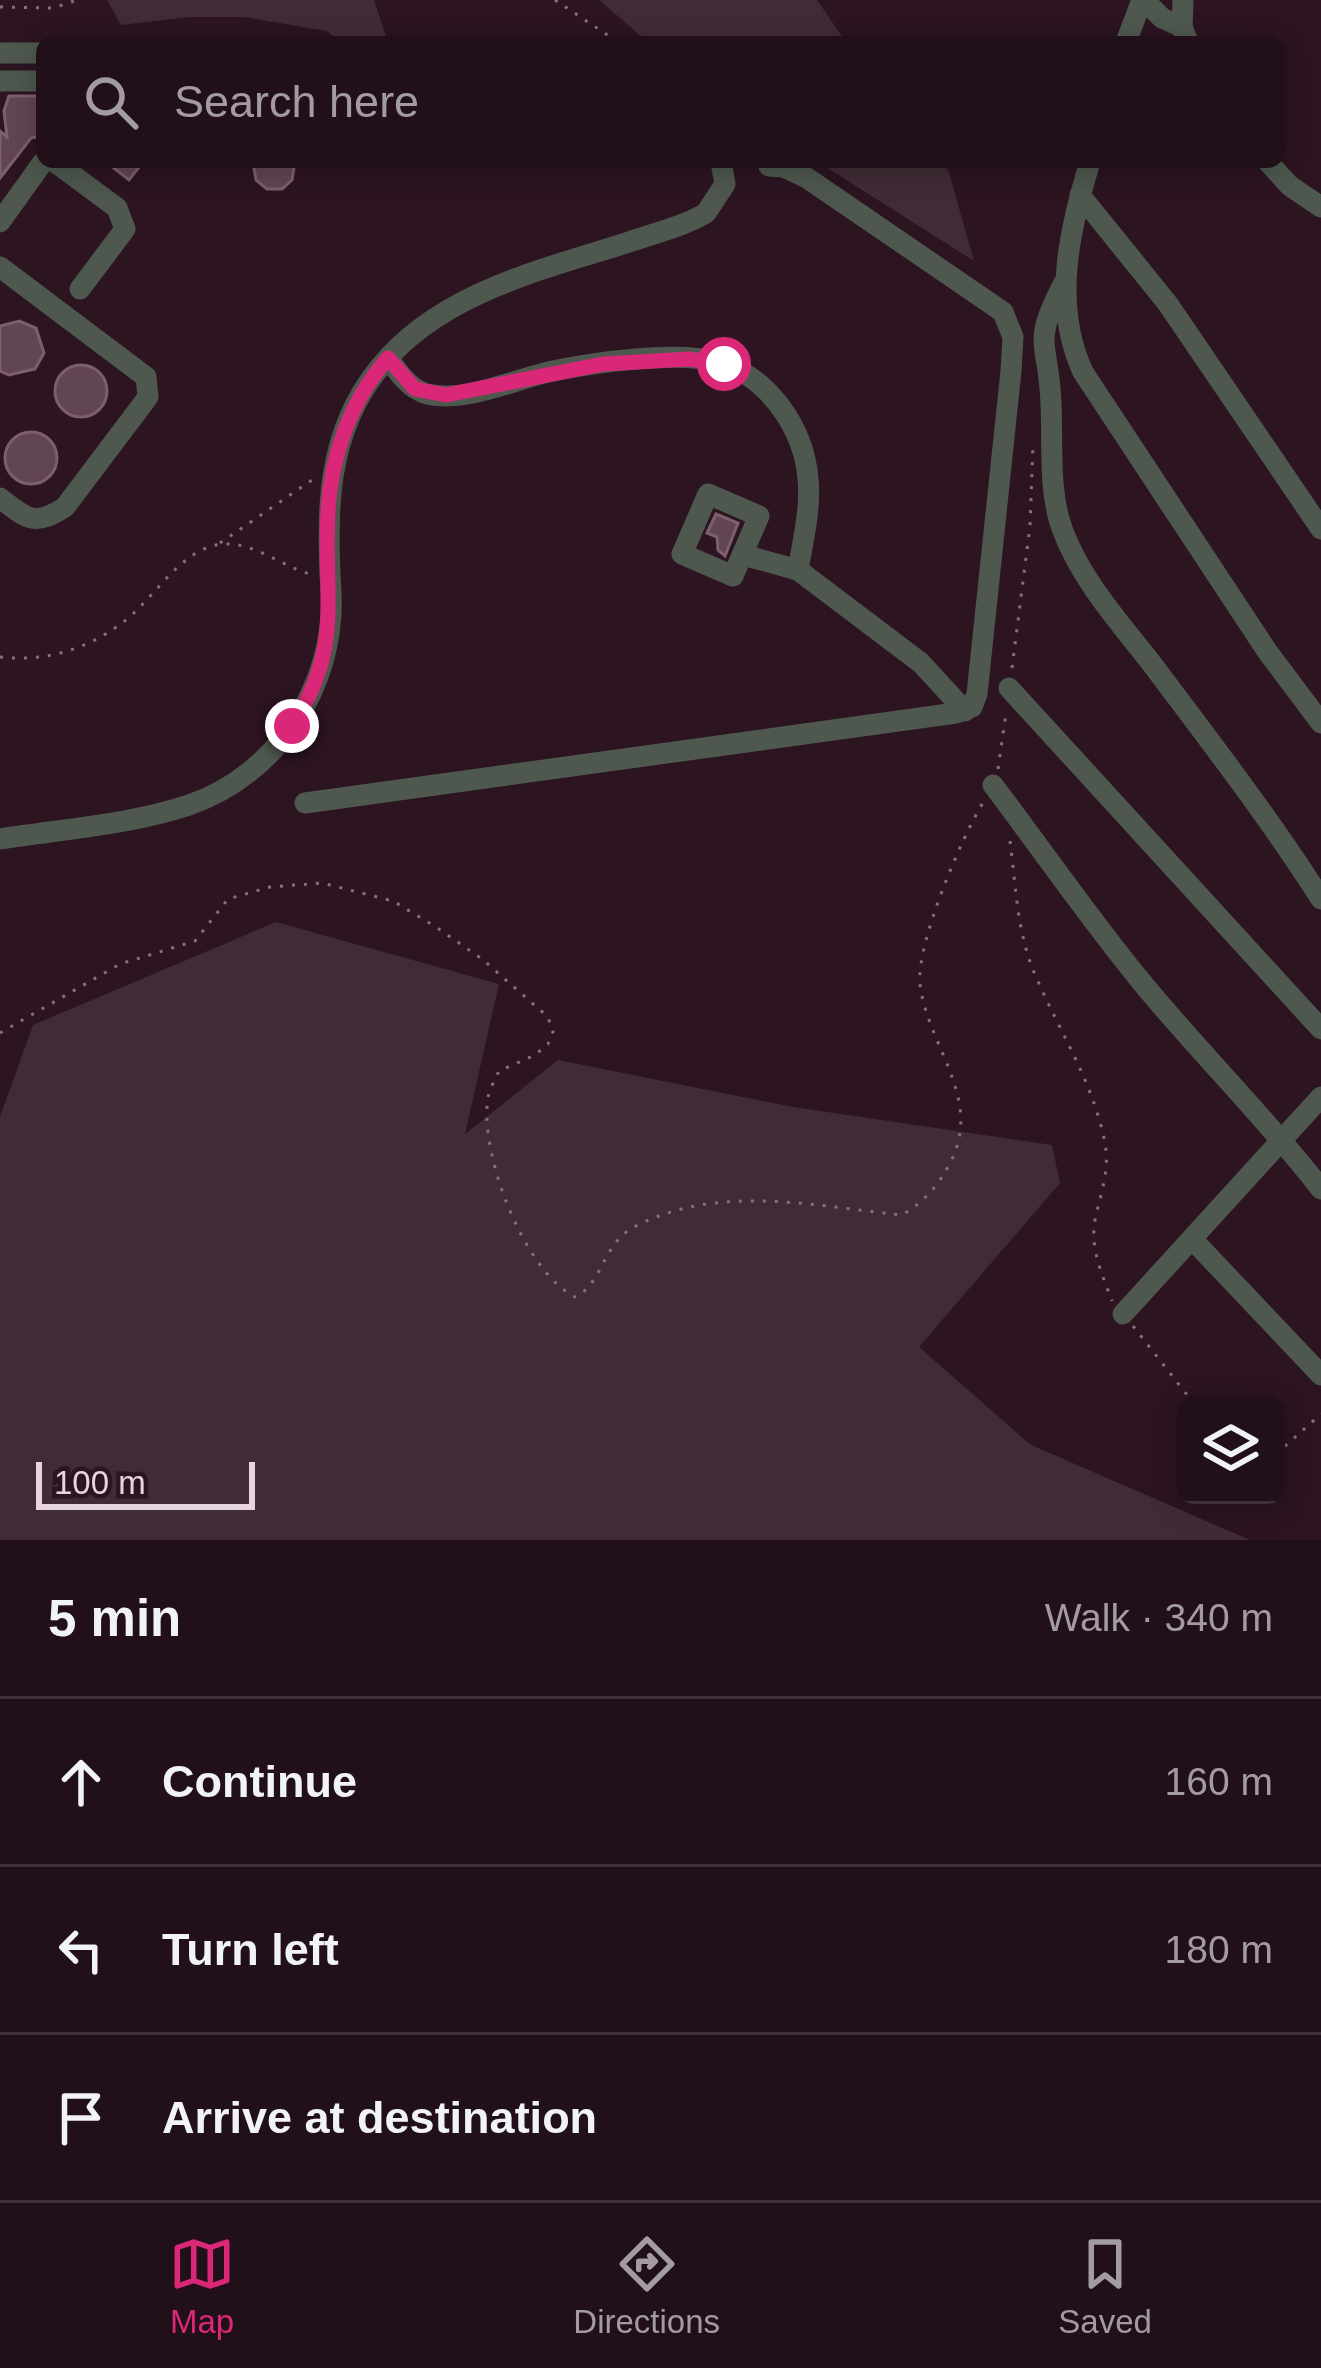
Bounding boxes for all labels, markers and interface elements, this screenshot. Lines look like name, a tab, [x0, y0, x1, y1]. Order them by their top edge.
search box	[36, 36, 1285, 168]
icon: search	[78, 69, 144, 135]
text: Search here	[174, 76, 419, 127]
route start	[697, 337, 751, 391]
route end	[265, 699, 319, 753]
map controls	[1177, 1396, 1285, 1504]
button: layers	[1177, 1396, 1285, 1504]
scale bar	[36, 1456, 255, 1509]
text: 100 m	[54, 1464, 146, 1501]
text: 5 min	[48, 1590, 181, 1647]
text: Walk · 340 m	[1045, 1596, 1273, 1639]
icon: ahead	[48, 1749, 114, 1815]
text: Continue	[162, 1756, 357, 1807]
text: 160 m	[1165, 1760, 1273, 1803]
icon: left	[48, 1917, 114, 1983]
text: Turn left	[162, 1924, 339, 1975]
text: 180 m	[1165, 1928, 1273, 1971]
icon: arrive	[48, 2085, 114, 2151]
text: Arrive at destination	[162, 2092, 597, 2143]
tab: Map	[169, 2231, 235, 2341]
tab: Directions	[573, 2231, 720, 2341]
tab: Saved	[1058, 2231, 1152, 2341]

